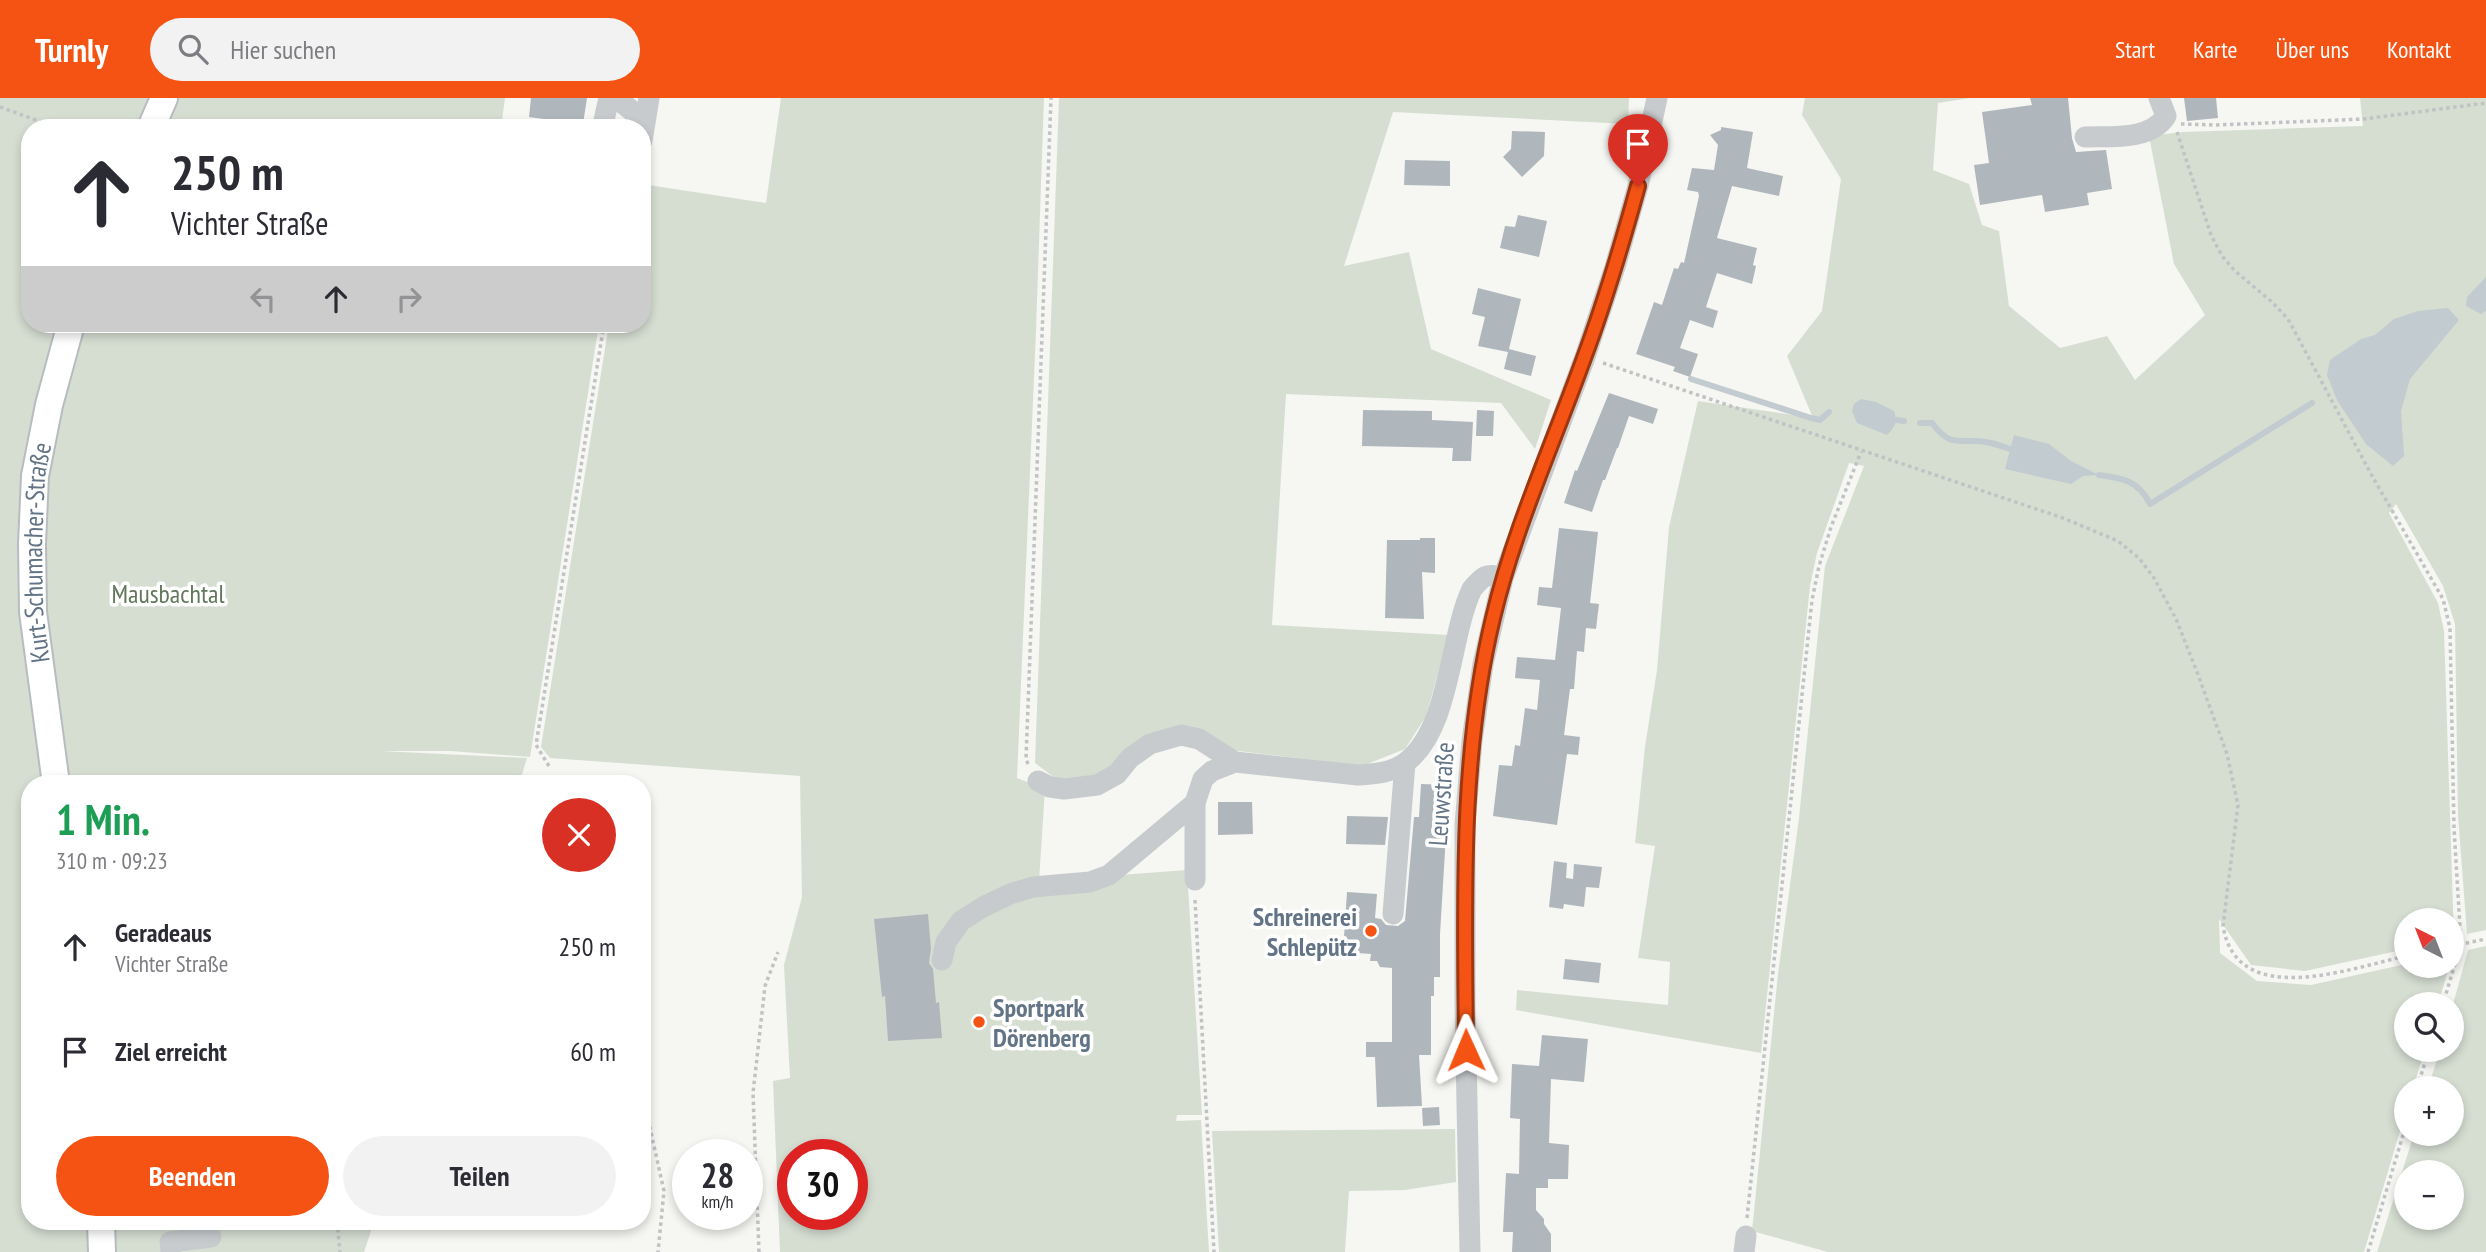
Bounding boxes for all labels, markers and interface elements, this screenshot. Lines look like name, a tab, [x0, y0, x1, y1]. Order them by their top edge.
search box	[150, 18, 640, 81]
text: Turnly	[35, 28, 108, 71]
icon: search	[174, 30, 212, 68]
text: Hier suchen	[230, 33, 336, 66]
text: Start	[2115, 34, 2155, 65]
text: Karte	[2193, 34, 2238, 65]
text: Über uns	[2276, 34, 2349, 65]
text: Kontakt	[2387, 34, 2451, 65]
pin	[1608, 114, 1668, 186]
icon: arrive	[1619, 125, 1657, 163]
text: 250 m	[171, 140, 284, 204]
icon: ahead	[56, 147, 147, 238]
text: Vichter Straße	[171, 202, 328, 244]
icon: left	[244, 280, 282, 318]
icon: ahead	[317, 280, 355, 318]
icon: right	[390, 280, 428, 318]
street label: Kurt-Schumacher-Straße	[15, 439, 58, 665]
park label: Mausbachtal	[111, 577, 225, 610]
street label: Leuwstraße	[1421, 741, 1461, 847]
text: 1 Min.	[56, 792, 150, 847]
button: close	[542, 798, 616, 872]
text: 310 m · 09:23	[56, 846, 168, 875]
place label: Schreinerei Schlepütz	[1253, 900, 1357, 963]
north arrow	[2394, 908, 2464, 978]
map controls	[2394, 908, 2464, 1230]
text: Geradeaus	[115, 916, 212, 949]
marker: Schreinerei Schlepütz	[1363, 923, 1379, 939]
icon: ahead	[56, 928, 94, 966]
text: 250 m	[558, 930, 616, 963]
text: Vichter Straße	[115, 949, 228, 978]
place label: Sportpark Dörenberg	[993, 991, 1091, 1054]
button: search	[2394, 992, 2464, 1062]
position arrow	[1429, 1013, 1503, 1087]
marker: Sportpark Dörenberg	[971, 1014, 987, 1030]
icon: arrive	[56, 1033, 94, 1071]
text: Ziel erreicht	[115, 1035, 227, 1068]
text: 60 m	[570, 1035, 616, 1068]
button: +	[2394, 1076, 2464, 1146]
button: Beenden	[56, 1136, 329, 1216]
button: Teilen	[343, 1136, 616, 1216]
speed limit sign: 30	[777, 1139, 868, 1230]
text: 28	[701, 1152, 734, 1198]
button: −	[2394, 1160, 2464, 1230]
text: km/h	[702, 1190, 733, 1213]

